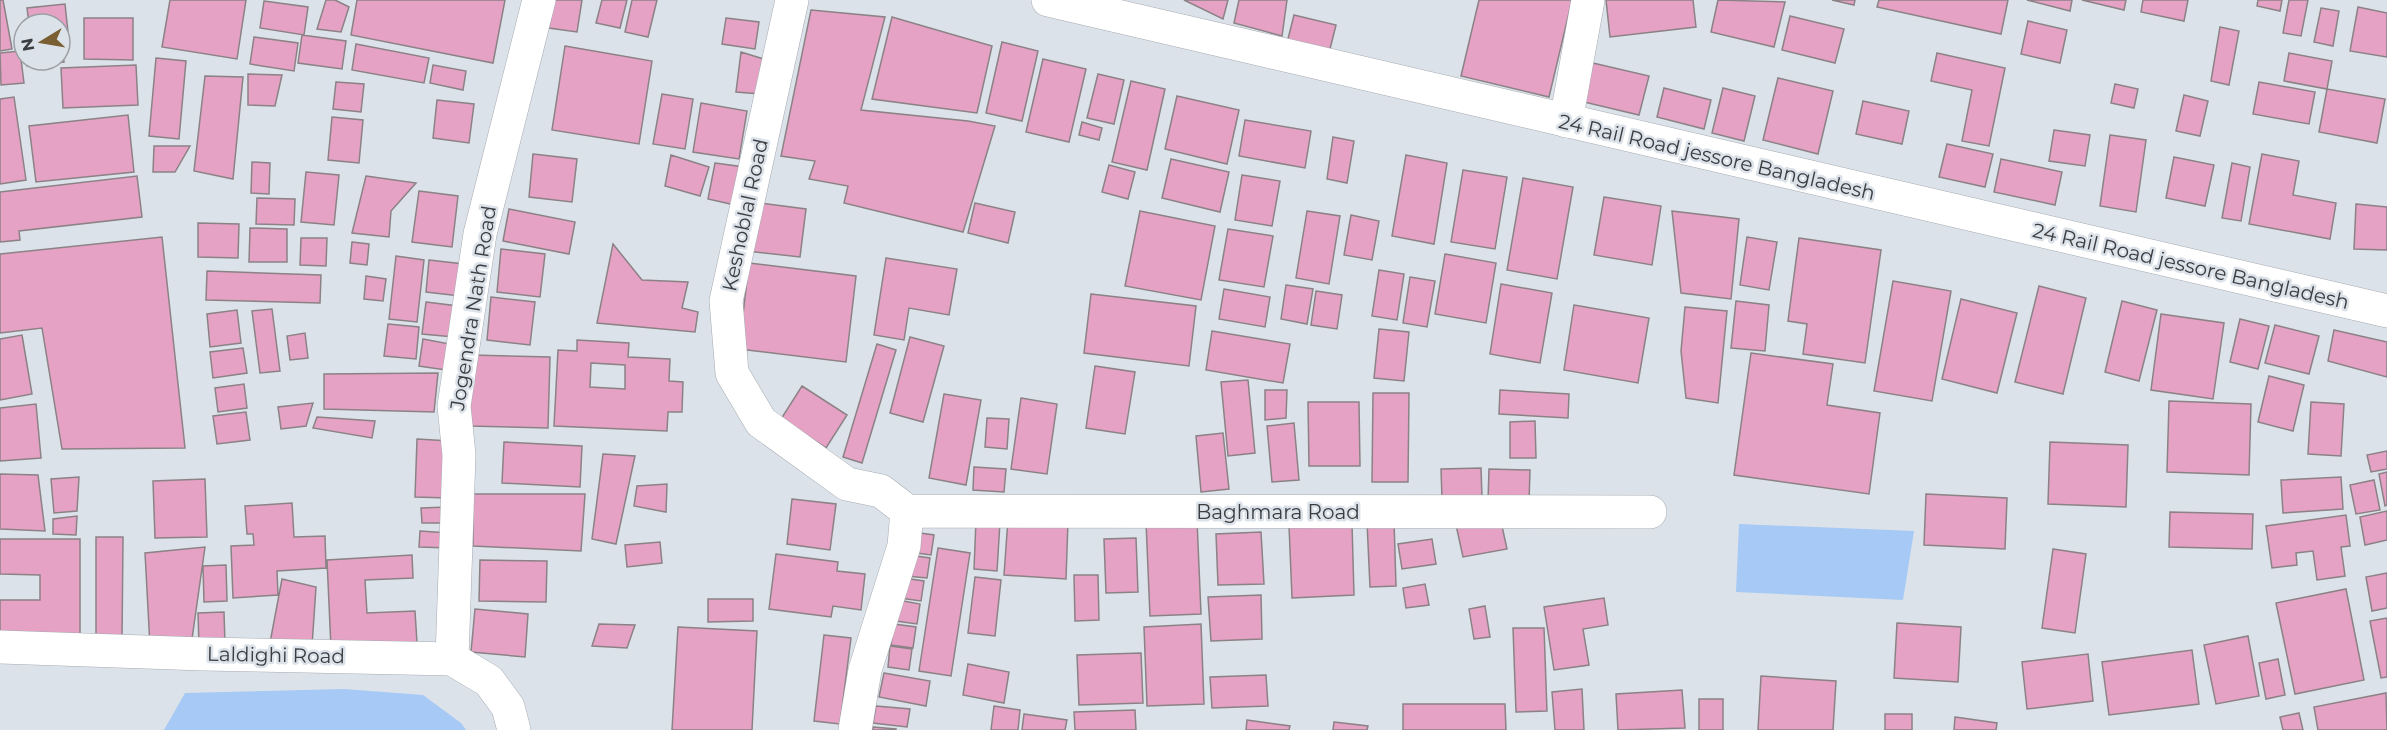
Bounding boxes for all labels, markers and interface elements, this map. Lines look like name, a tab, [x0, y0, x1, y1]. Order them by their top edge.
north arrow	[12, 12, 72, 72]
text: N	[17, 37, 38, 53]
street label: 24 Rail Road jessore Bangladesh	[1556, 109, 1878, 205]
street label: Keshoblal Road	[717, 137, 773, 293]
street label: Jogendra Nath Road	[445, 204, 501, 413]
street label: 24 Rail Road jessore Bangladesh	[2030, 218, 2352, 314]
street label: Baghmara Road	[1196, 500, 1360, 524]
street label: Laldighi Road	[207, 642, 345, 668]

